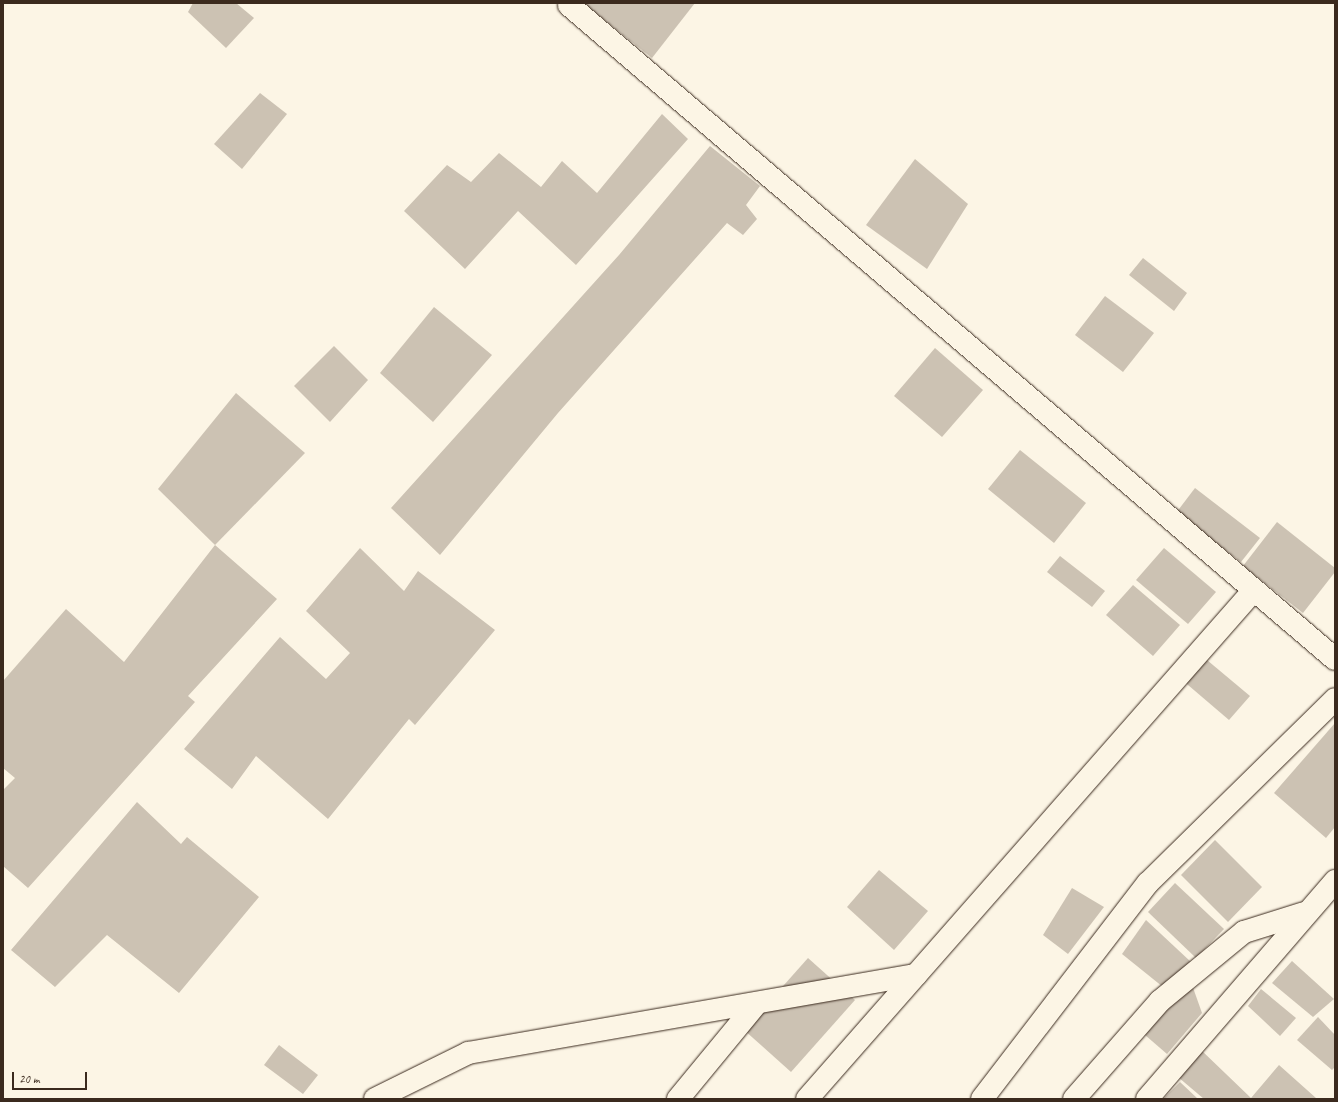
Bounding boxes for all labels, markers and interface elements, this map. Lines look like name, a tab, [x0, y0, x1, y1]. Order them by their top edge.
scale bar	[14, 1064, 89, 1090]
text: 20 m	[19, 1071, 39, 1087]

